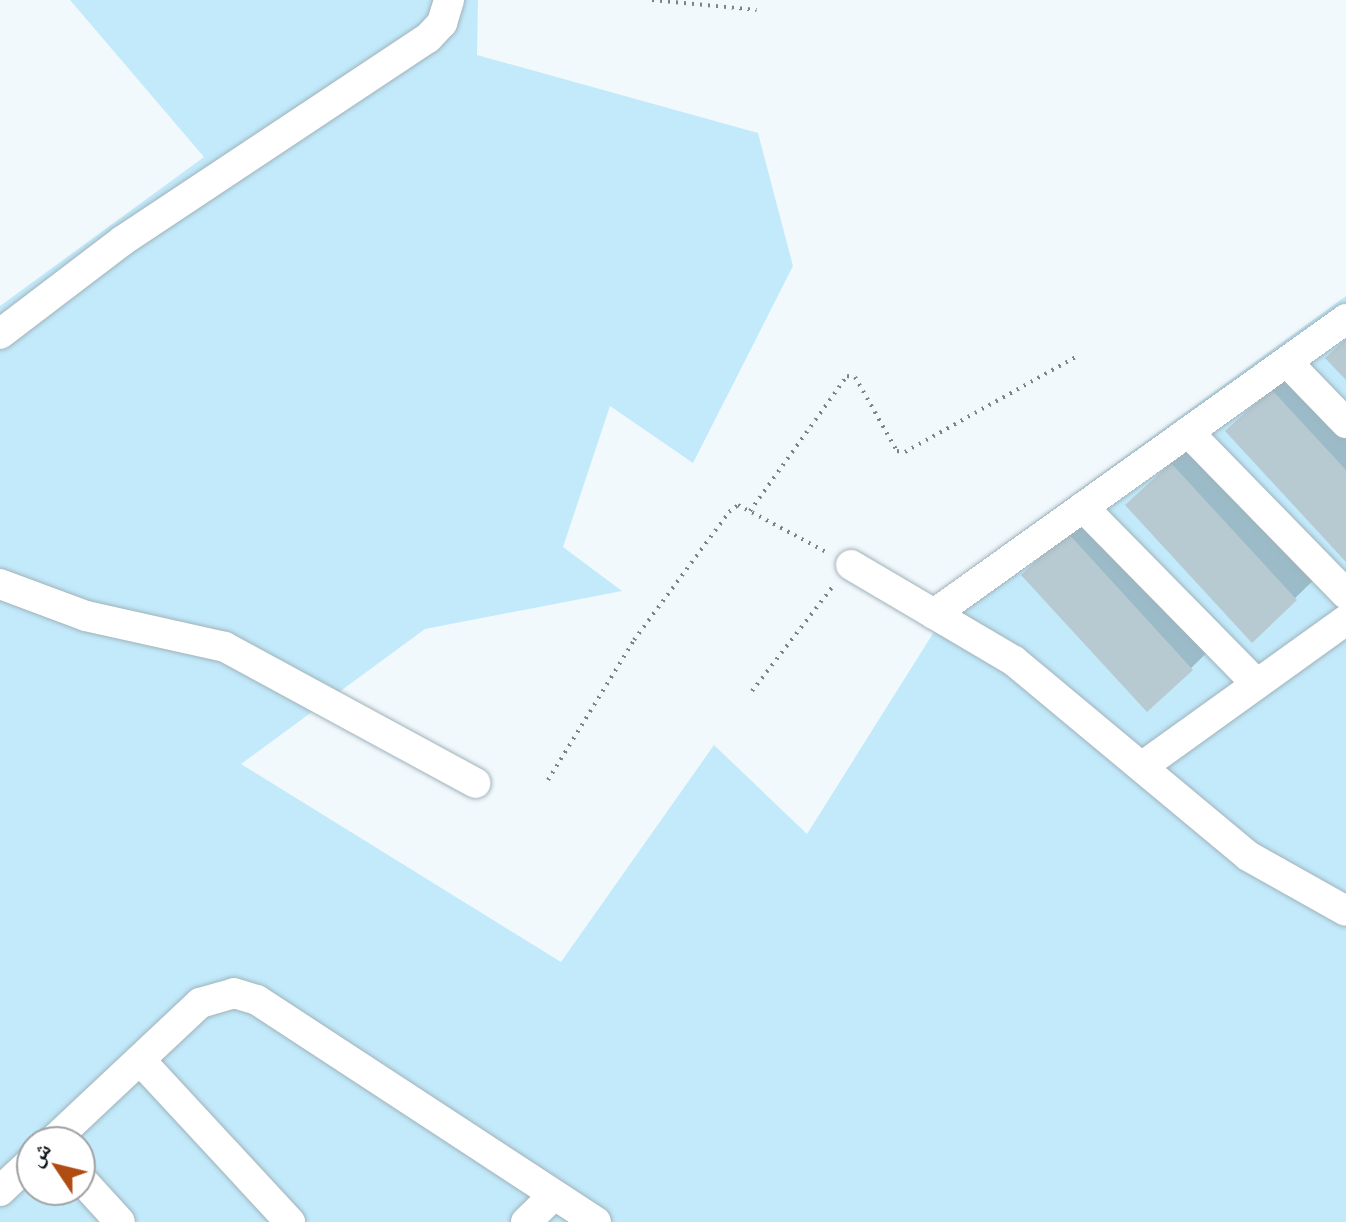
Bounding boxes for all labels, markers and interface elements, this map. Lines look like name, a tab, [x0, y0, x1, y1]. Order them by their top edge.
north arrow	[16, 1126, 96, 1206]
text: ش	[19, 1135, 57, 1172]

